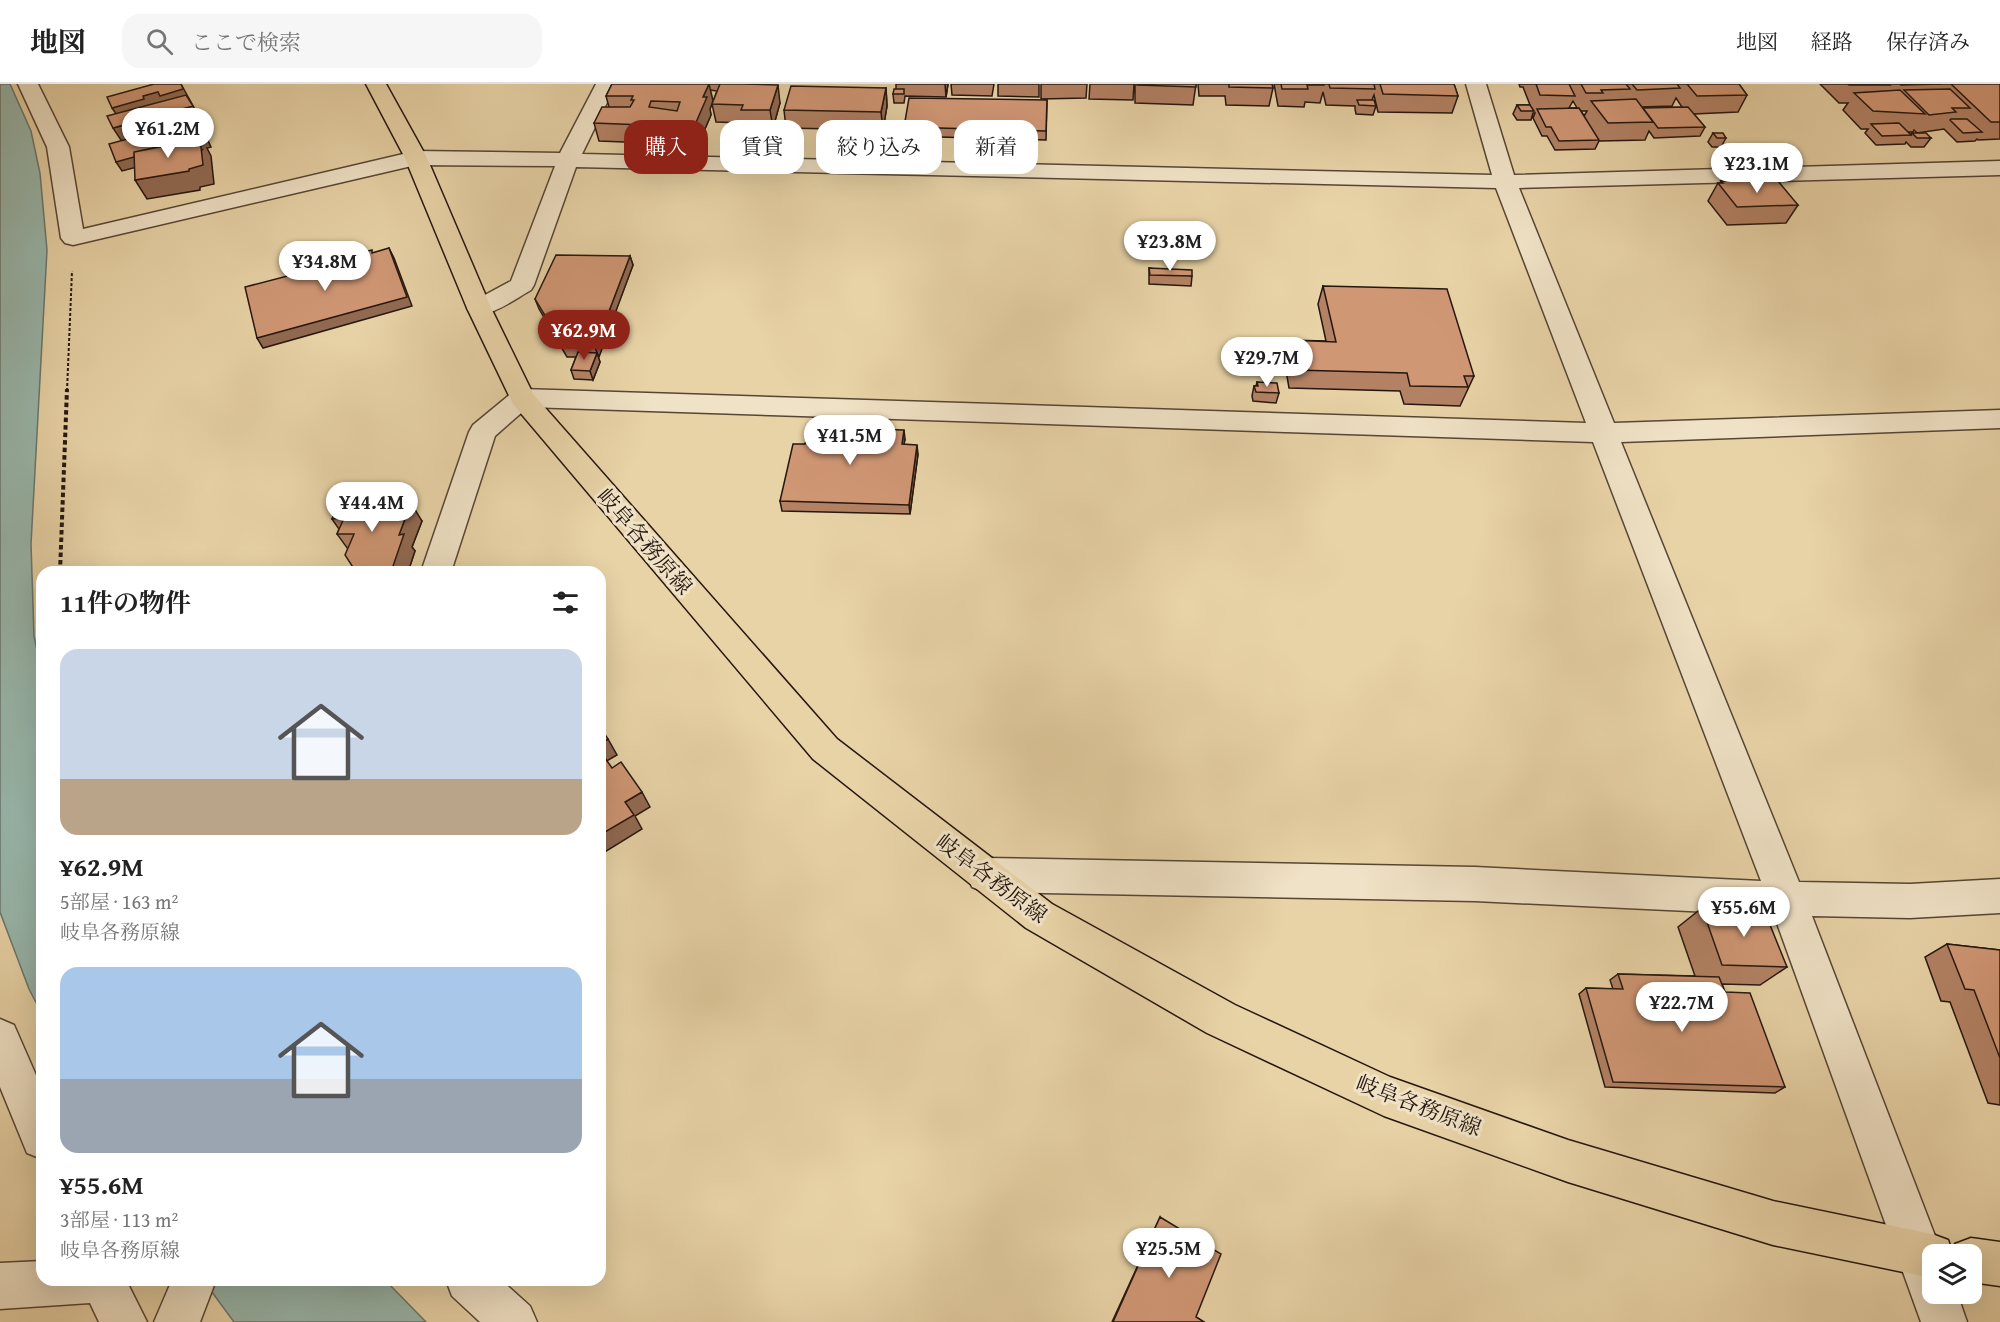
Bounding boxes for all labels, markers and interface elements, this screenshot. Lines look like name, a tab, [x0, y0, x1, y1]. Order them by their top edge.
search box	[122, 14, 542, 68]
text: 地図	[30, 21, 86, 62]
icon: search	[143, 25, 176, 58]
text: ここで検索	[191, 26, 301, 58]
text: 地図	[1736, 26, 1778, 57]
text: 経路	[1811, 26, 1853, 57]
text: 保存済み	[1886, 26, 1970, 57]
pin: ¥61.2M	[119, 108, 217, 159]
text: ¥61.2M	[136, 113, 200, 142]
chip: 購入	[624, 120, 708, 174]
chip: 賃貸	[720, 120, 804, 174]
chip: 絞り込み	[816, 120, 942, 174]
chip: 新着	[954, 120, 1038, 174]
pin: ¥23.1M	[1708, 143, 1806, 194]
text: ¥23.1M	[1725, 148, 1789, 177]
pin: ¥23.8M	[1121, 221, 1219, 272]
text: ¥23.8M	[1138, 226, 1202, 255]
pin: ¥34.8M	[276, 241, 374, 292]
text: ¥34.8M	[293, 246, 357, 275]
pin: ¥62.9M	[535, 310, 633, 361]
text: ¥62.9M	[552, 315, 616, 344]
pin: ¥29.7M	[1218, 337, 1316, 388]
text: ¥29.7M	[1235, 342, 1299, 371]
pin: ¥41.5M	[801, 415, 899, 466]
text: ¥41.5M	[818, 420, 882, 449]
street label: 岐阜各務原線	[590, 481, 700, 601]
pin: ¥44.4M	[323, 482, 421, 533]
text: ¥44.4M	[340, 487, 404, 516]
text: 11件の物件	[60, 583, 191, 622]
icon: filters	[549, 586, 582, 619]
icon: home	[267, 688, 375, 796]
street label: 岐阜各務原線	[930, 825, 1054, 931]
text: ¥62.9M	[60, 847, 144, 886]
text: 5部屋 · 163 m²	[60, 887, 178, 916]
pin: ¥55.6M	[1695, 887, 1793, 938]
text: ¥55.6M	[1712, 892, 1776, 921]
text: 岐阜各務原線	[60, 917, 180, 946]
pin: ¥22.7M	[1633, 982, 1731, 1033]
text: ¥22.7M	[1650, 987, 1714, 1016]
icon: home	[267, 1006, 375, 1114]
street label: 岐阜各務原線	[1352, 1066, 1486, 1144]
text: ¥55.6M	[60, 1165, 144, 1204]
text: 3部屋 · 113 m²	[60, 1205, 178, 1234]
pin: ¥25.5M	[1120, 1228, 1218, 1279]
text: ¥25.5M	[1137, 1233, 1201, 1262]
text: 岐阜各務原線	[60, 1235, 180, 1264]
map controls	[1922, 1244, 1982, 1304]
button: layers	[1922, 1244, 1982, 1304]

